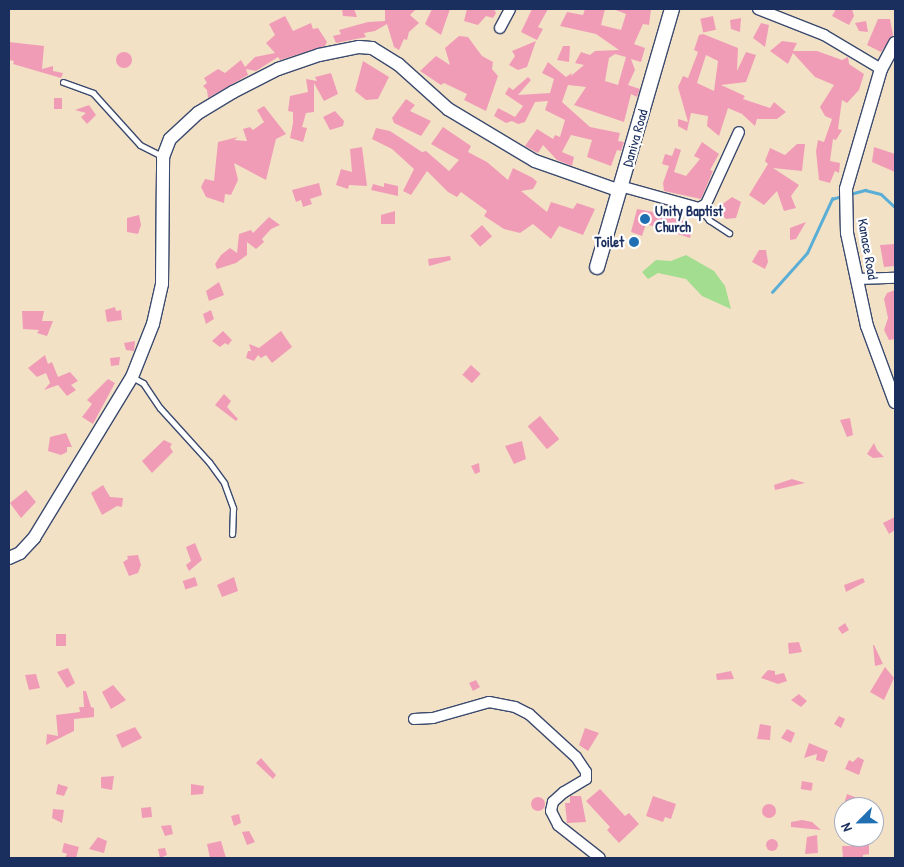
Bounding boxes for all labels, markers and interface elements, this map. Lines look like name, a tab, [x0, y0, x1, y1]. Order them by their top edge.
street label: Daniva Road	[619, 107, 651, 169]
place label: Unity Baptist Church	[655, 203, 723, 236]
marker: Unity Baptist Church	[639, 213, 651, 225]
street label: Kanace Road	[854, 217, 882, 281]
place label: Toilet	[595, 234, 624, 250]
marker: Toilet	[628, 236, 640, 248]
north arrow	[834, 797, 884, 847]
text: N	[835, 821, 856, 835]

